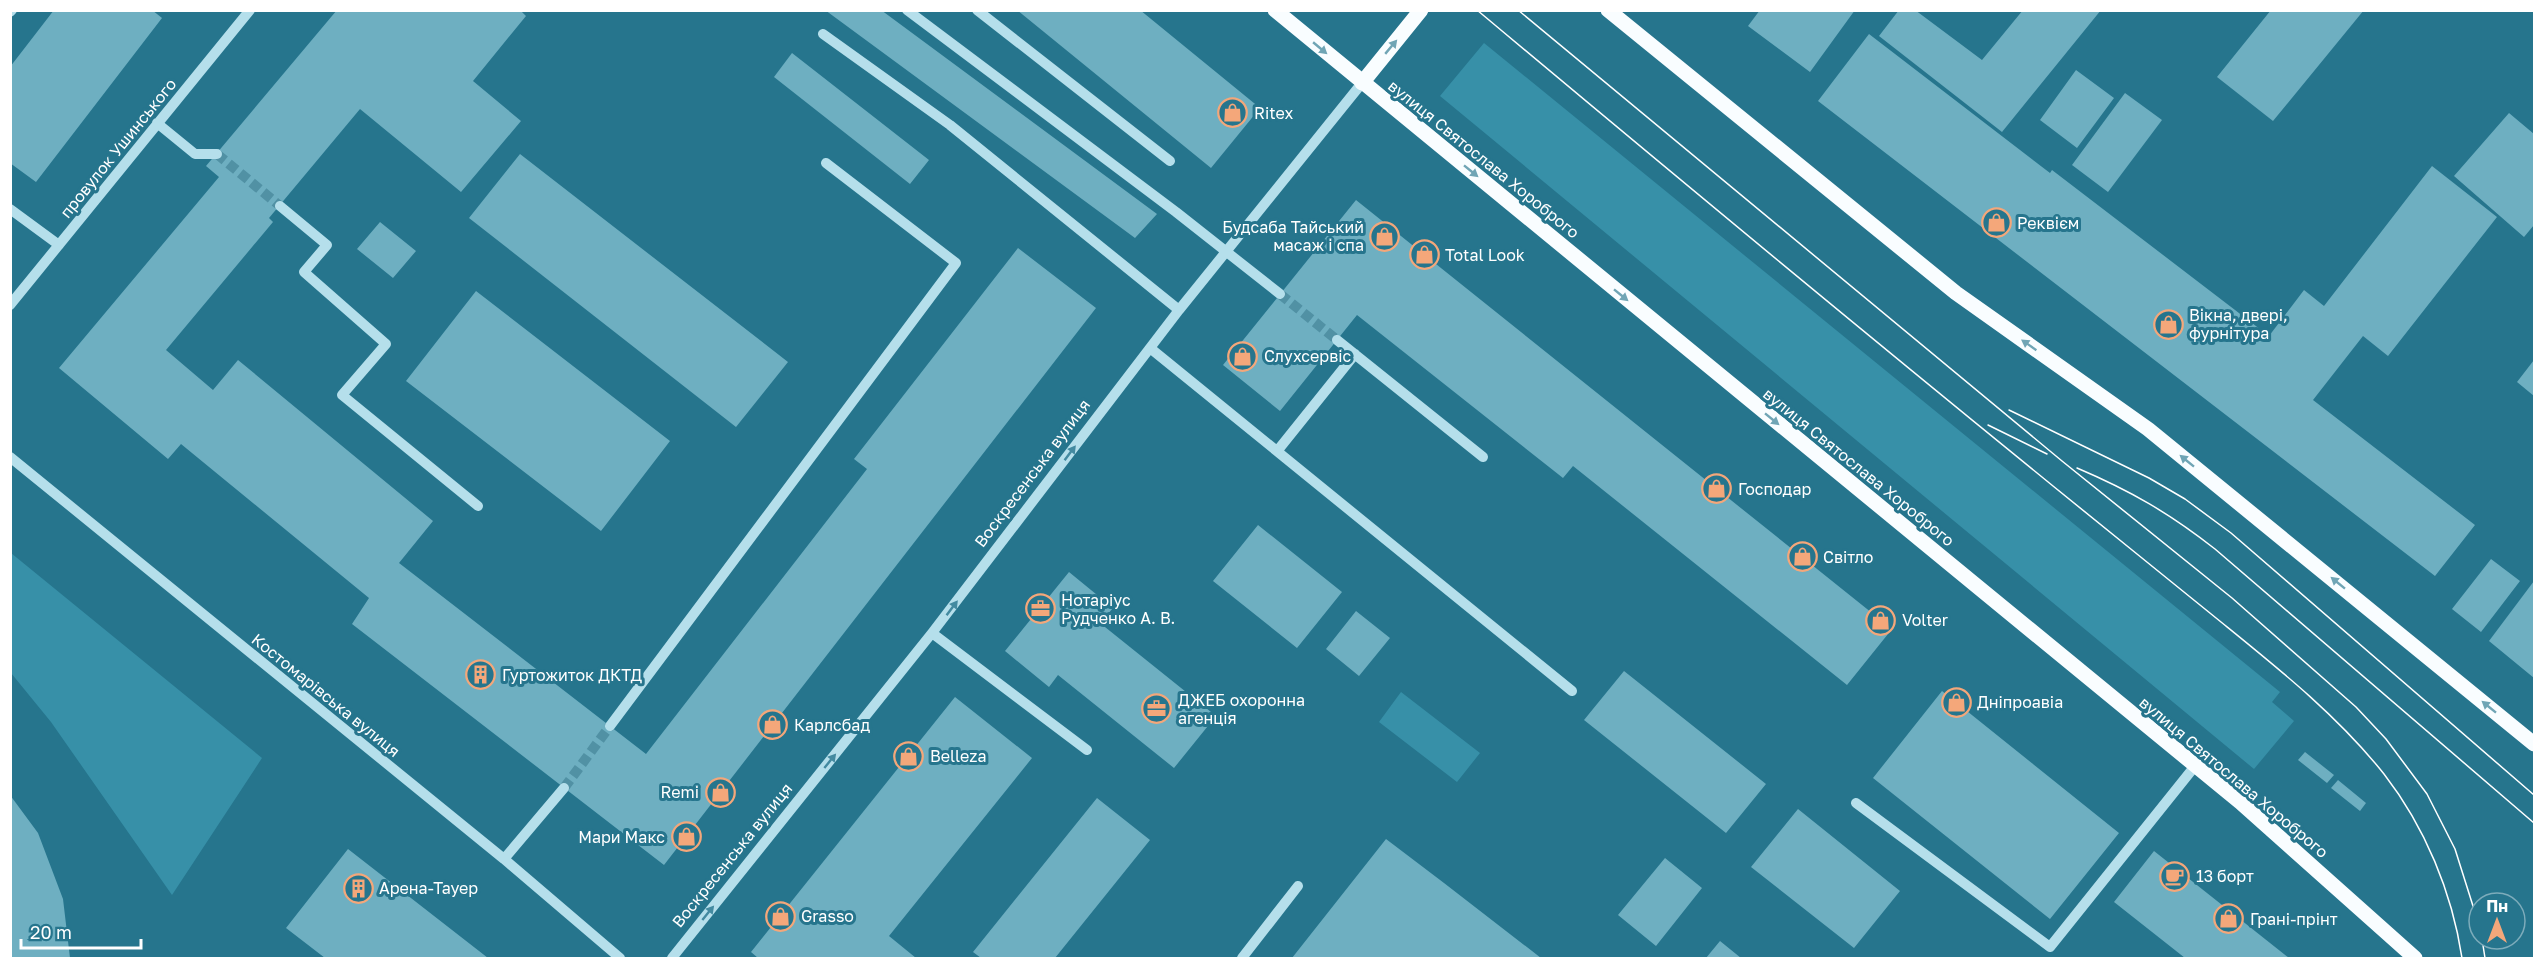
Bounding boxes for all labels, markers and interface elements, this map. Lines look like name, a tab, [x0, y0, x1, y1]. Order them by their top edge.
one-way arrow	[1385, 39, 1397, 54]
one-way arrow	[1312, 41, 1328, 54]
street label: провулок Ушинського	[56, 74, 180, 222]
street label: вулиця Святослава Хороброго	[1384, 76, 1584, 242]
shop icon: Ritex	[1217, 97, 1249, 129]
place label: Ritex	[1254, 103, 1294, 123]
one-way arrow	[1463, 165, 1478, 177]
shop icon: Реквієм	[1980, 207, 2012, 239]
place label: Реквієм	[2017, 213, 2079, 233]
place label: Будсаба Тайський масаж і спа	[1222, 217, 1364, 255]
shop icon: Будсаба Тайський масаж і спа	[1369, 220, 1401, 252]
shop icon: Total Look	[1408, 239, 1440, 271]
place label: Total Look	[1445, 245, 1525, 265]
one-way arrow	[1613, 289, 1629, 302]
place label: Вікна, двері, фурнітура	[2189, 305, 2288, 343]
shop icon: Вікна, двері, фурнітура	[2152, 308, 2184, 340]
shop icon: Слухсервіс	[1227, 340, 1259, 372]
one-way arrow	[2022, 340, 2037, 352]
place label: Слухсервіс	[1264, 346, 1352, 366]
street label: вулиця Святослава Хороброго	[1759, 384, 1959, 550]
street label: Воскресенська вулиця	[970, 395, 1094, 551]
one-way arrow	[1764, 412, 1779, 425]
one-way arrow	[1064, 445, 1076, 461]
one-way arrow	[2179, 455, 2194, 467]
shop icon: Господар	[1701, 473, 1733, 505]
place label: Господар	[1738, 479, 1811, 499]
shop icon: Світло	[1786, 541, 1818, 573]
place label: Світло	[1823, 547, 1873, 567]
one-way arrow	[2330, 577, 2346, 590]
place label: Нотаріус Рудченко А. В.	[1061, 590, 1175, 628]
office icon: Нотаріус Рудченко А. В.	[1024, 593, 1056, 625]
one-way arrow	[945, 600, 957, 615]
shop icon: Volter	[1865, 604, 1897, 636]
place label: Volter	[1902, 610, 1948, 630]
street label: Костомарівська вулиця	[248, 629, 404, 761]
building icon: Гуртожиток ДКТД	[465, 659, 497, 691]
place label: Гуртожиток ДКТД	[502, 665, 642, 685]
shop icon: Дніпроавіа	[1940, 686, 1972, 718]
place label: ДЖЕБ охоронна агенція	[1178, 690, 1305, 728]
place label: Дніпроавіа	[1977, 692, 2063, 712]
street label: вулиця Святослава Хороброго	[2136, 692, 2332, 862]
office icon: ДЖЕБ охоронна агенція	[1141, 693, 1173, 725]
one-way arrow	[2481, 700, 2497, 713]
shop icon: Карлсбад	[757, 709, 789, 741]
place label: Карлсбад	[794, 715, 870, 735]
shop icon: Belleza	[893, 740, 925, 772]
place label: Belleza	[930, 746, 987, 766]
one-way arrow	[824, 753, 836, 768]
shop icon: Remi	[704, 776, 736, 808]
street label: Воскресенська вулиця	[668, 779, 796, 931]
place label: Remi	[661, 782, 699, 802]
shop icon: Мари Макс	[670, 821, 702, 853]
place label: Мари Макс	[578, 827, 665, 847]
cafe icon: 13 борт	[2159, 860, 2191, 892]
place label: 13 борт	[2196, 866, 2254, 886]
building icon: Арена-Тауер	[342, 872, 374, 904]
place label: Арена-Тауер	[379, 878, 478, 898]
north arrow	[2467, 891, 2527, 951]
text: Пн	[2486, 896, 2508, 916]
shop icon: Grasso	[764, 900, 796, 932]
shop icon: Грані-прінт	[2213, 903, 2245, 935]
one-way arrow	[702, 905, 715, 921]
place label: Grasso	[801, 906, 854, 926]
place label: Грані-прінт	[2250, 909, 2338, 929]
scale bar	[21, 912, 141, 950]
text: 20 m	[30, 921, 72, 943]

